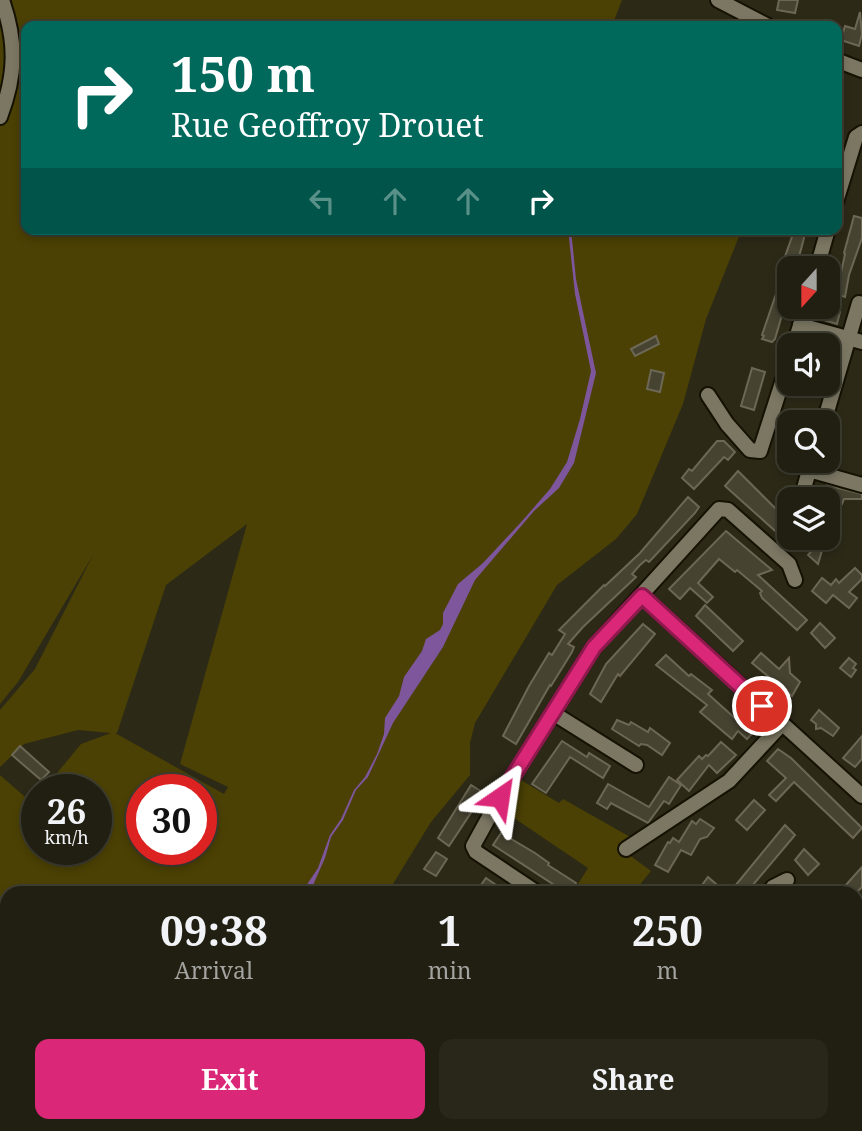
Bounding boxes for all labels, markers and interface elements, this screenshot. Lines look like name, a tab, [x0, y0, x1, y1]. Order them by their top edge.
text: 150 m	[171, 40, 315, 106]
icon: right	[56, 49, 147, 140]
text: Rue Geoffroy Drouet	[171, 103, 484, 146]
icon: left	[303, 182, 341, 220]
icon: ahead	[376, 182, 414, 220]
icon: ahead	[449, 182, 487, 220]
icon: right	[522, 182, 560, 220]
north arrow	[777, 256, 840, 318]
map controls	[777, 256, 840, 550]
button: sound	[777, 333, 840, 396]
button: search	[777, 410, 840, 473]
button: layers	[777, 487, 840, 550]
pin	[732, 676, 792, 736]
icon: arrive	[743, 687, 781, 725]
position arrow	[463, 760, 537, 834]
speed limit sign: 30	[126, 774, 217, 865]
text: 26	[47, 787, 86, 834]
text: km/h	[44, 825, 89, 849]
text: 09:38	[160, 901, 268, 958]
text: 1	[438, 901, 462, 958]
text: 250	[632, 901, 703, 958]
text: Arrival	[175, 954, 253, 986]
text: min	[428, 954, 472, 986]
text: m	[656, 954, 678, 986]
button: Exit	[35, 1039, 425, 1119]
button: Share	[439, 1039, 828, 1119]

